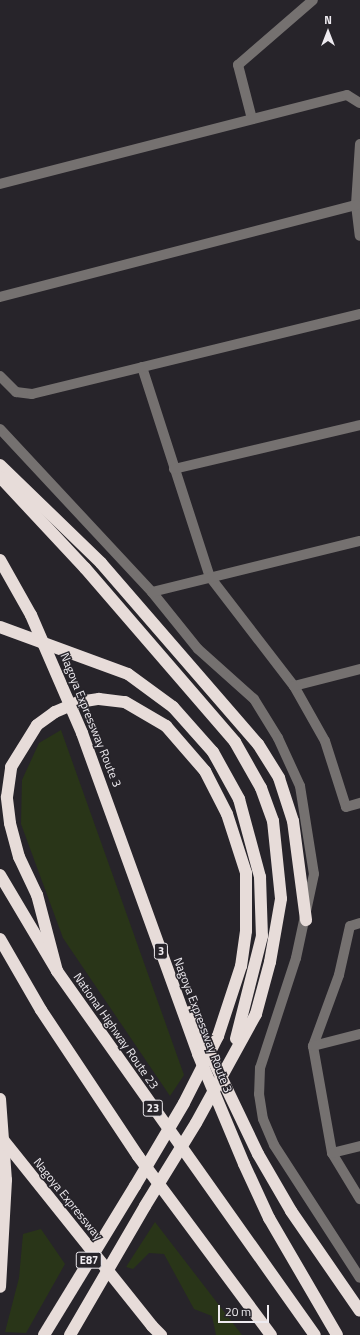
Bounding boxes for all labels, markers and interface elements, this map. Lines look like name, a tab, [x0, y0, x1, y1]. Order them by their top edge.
north arrow	[308, 12, 348, 52]
text: N	[324, 12, 332, 28]
street label: Nagoya Expressway Route 3	[57, 651, 125, 789]
road number: 3	[153, 942, 169, 960]
street label: Nagoya Expressway Route 3	[171, 955, 235, 1095]
street label: National Highway Route 23	[70, 970, 162, 1092]
road number: 23	[142, 1099, 164, 1117]
street label: Nagoya Expressway	[31, 1155, 105, 1243]
road number: E87	[75, 1251, 103, 1269]
scale bar	[220, 1297, 271, 1323]
text: 20 m	[225, 1302, 251, 1321]

